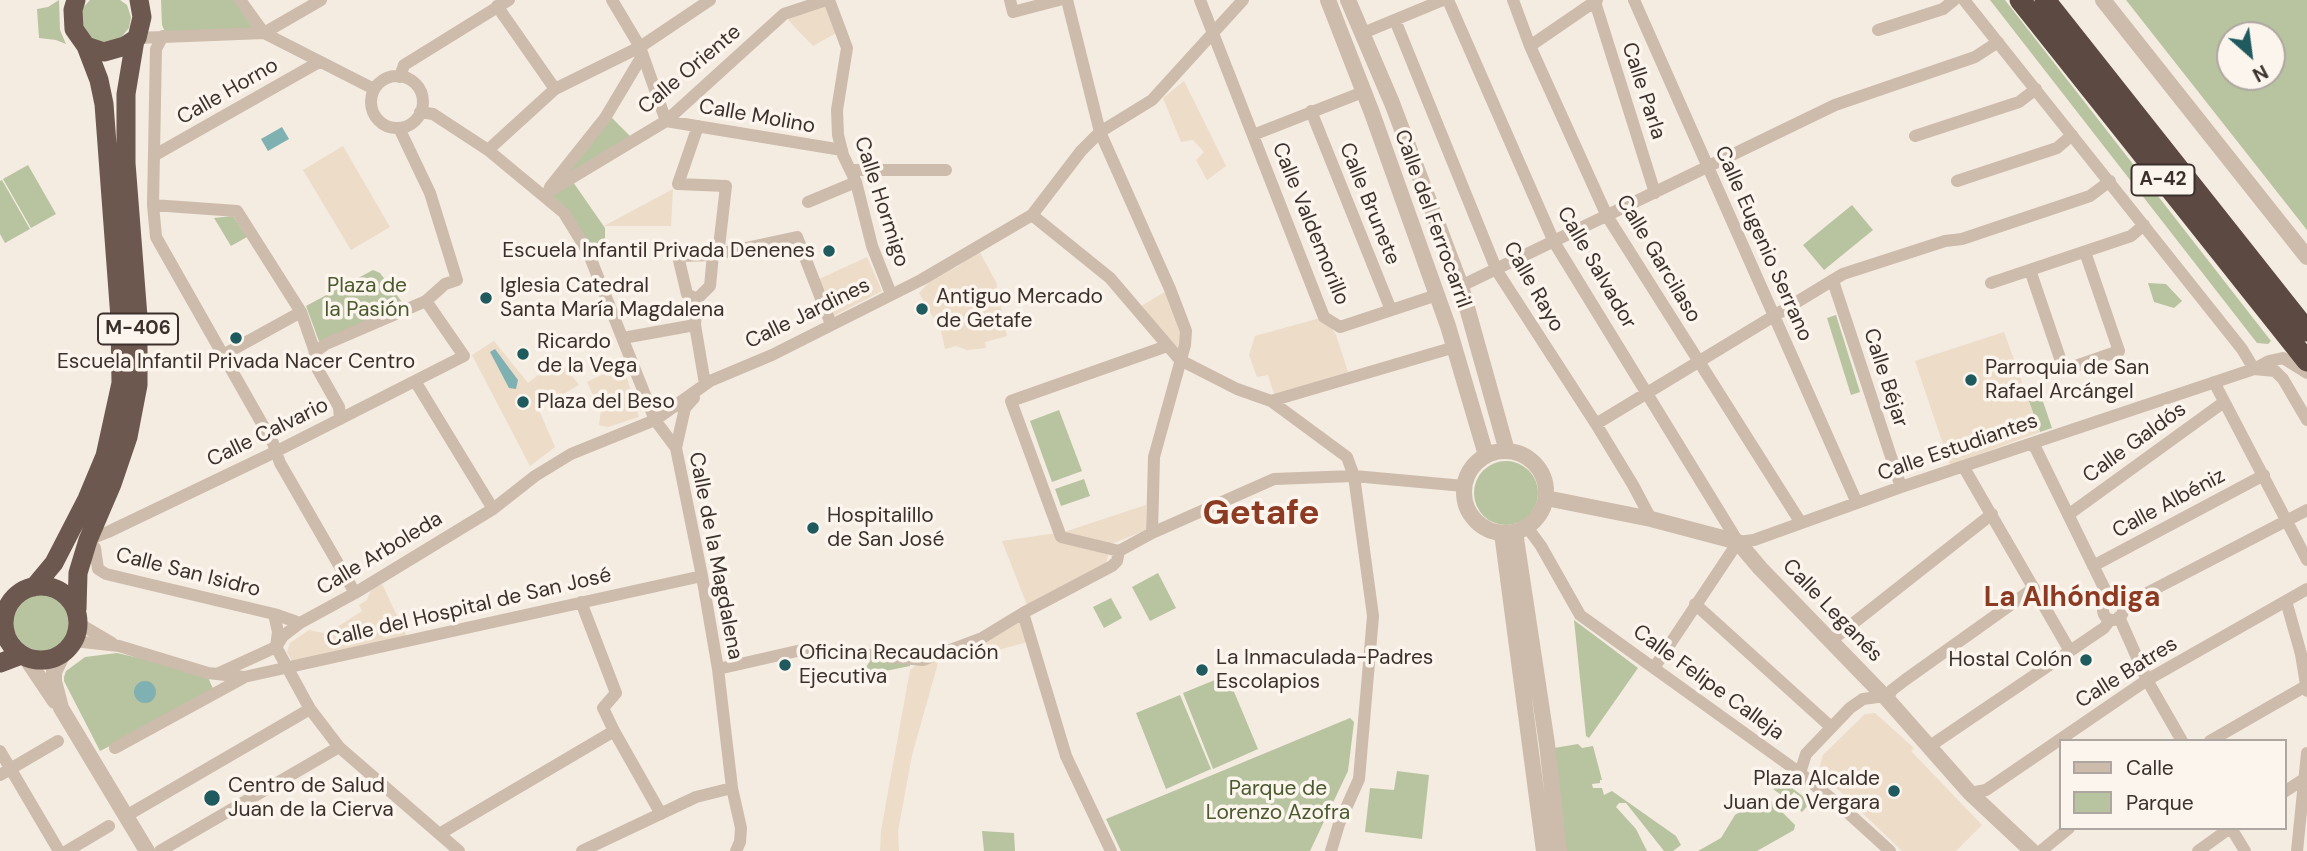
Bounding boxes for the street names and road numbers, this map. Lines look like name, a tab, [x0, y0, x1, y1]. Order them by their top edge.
street label: Calle Oriente	[634, 20, 746, 120]
street label: Calle Parla	[1616, 39, 1670, 143]
street label: Calle Horno	[173, 53, 283, 131]
street label: Calle Molino	[697, 94, 817, 140]
street label: Calle del Ferrocarril	[1388, 126, 1476, 312]
street label: Calle Hormigo	[848, 134, 914, 270]
street label: Calle Valdemorillo	[1266, 139, 1354, 309]
street label: Calle Brunete	[1333, 139, 1405, 269]
street label: Calle Eugenio Serrano	[1709, 142, 1817, 346]
road number: A-42	[2132, 164, 2194, 196]
street label: Calle Garcilaso	[1610, 191, 1706, 327]
street label: Calle Salvador	[1551, 202, 1641, 334]
street label: Calle Rayo	[1497, 237, 1569, 337]
street label: Calle Jardines	[742, 273, 874, 355]
road number: M-406	[98, 314, 178, 344]
street label: Calle Béjar	[1857, 325, 1913, 431]
street label: Calle Calvario	[203, 393, 333, 473]
street label: Calle Galdós	[2078, 397, 2192, 489]
street label: Calle Estudiantes	[1875, 409, 2041, 487]
street label: Calle de la Magdalena	[683, 450, 747, 662]
street label: Calle Albéniz	[2108, 464, 2230, 544]
street label: Calle Arboleda	[313, 507, 447, 601]
street label: Calle San Isidro	[113, 543, 263, 603]
street label: Calle Leganés	[1777, 554, 1887, 668]
street label: Calle del Hospital de San José	[324, 563, 614, 653]
street label: Calle Felipe Calleja	[1627, 620, 1789, 746]
street label: Calle Batres	[2071, 632, 2183, 714]

